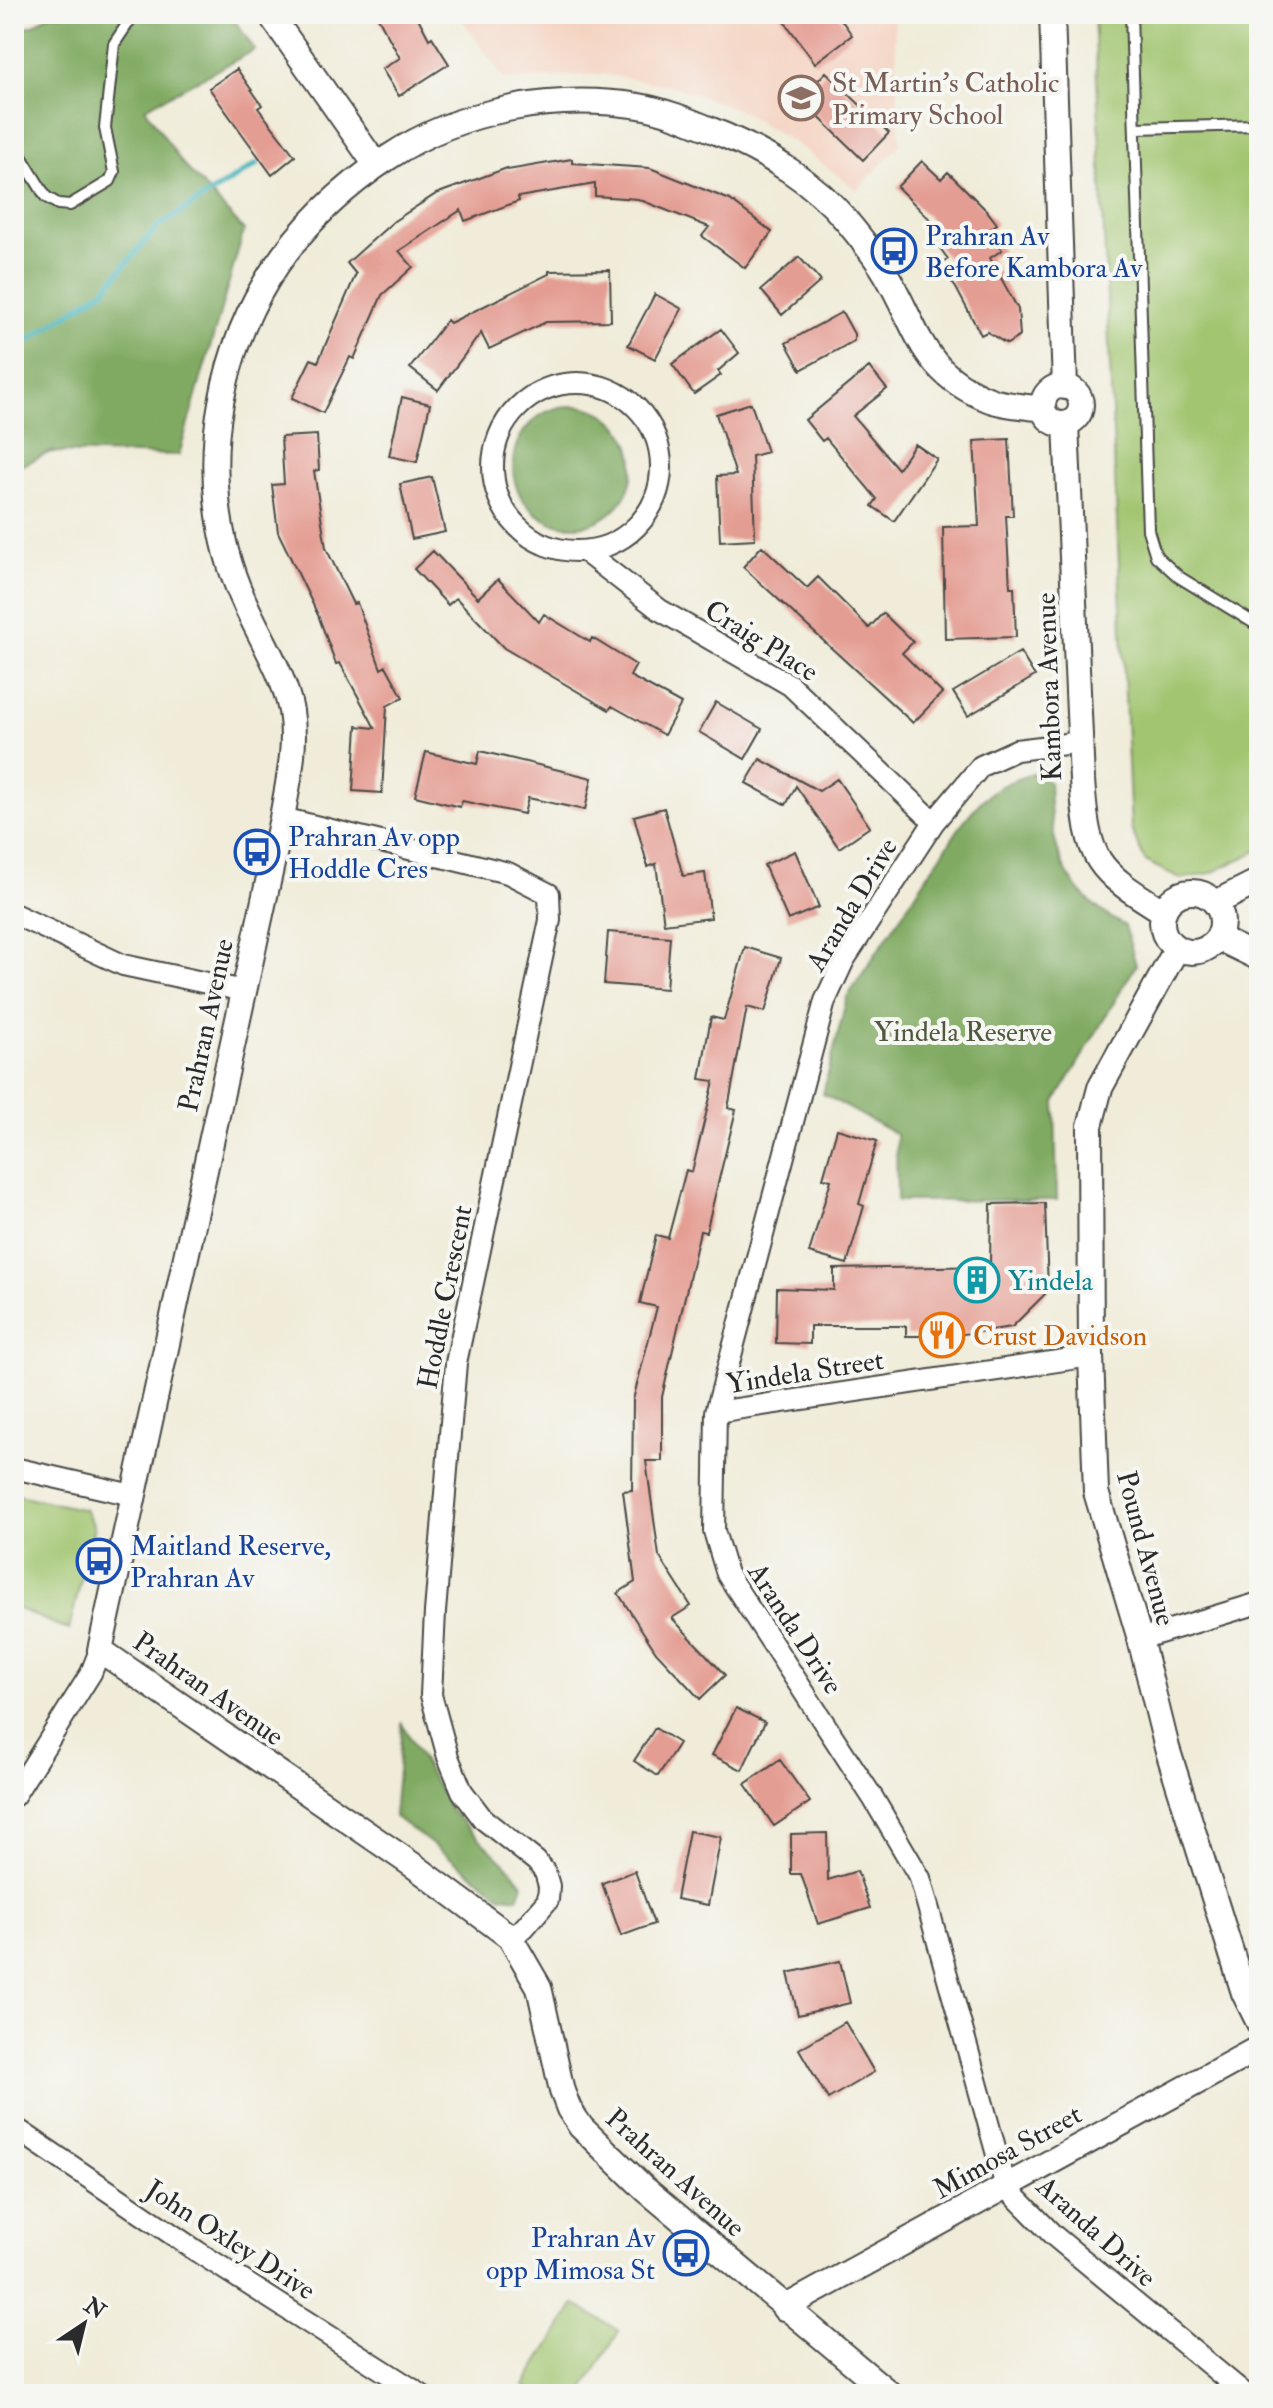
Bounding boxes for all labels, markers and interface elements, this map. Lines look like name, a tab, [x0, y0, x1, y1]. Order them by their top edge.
place label: St Martin's Catholic Primary School	[832, 66, 1059, 133]
school or university icon: St Martin's Catholic Primary School	[777, 74, 825, 122]
place label: Prahran Av Before Kambora Av	[925, 219, 1143, 286]
bus stop icon: Prahran Av Before Kambora Av	[870, 227, 918, 275]
street label: Kambora Avenue	[1029, 592, 1070, 782]
street label: Craig Place	[698, 593, 825, 690]
place label: Prahran Av opp Hoddle Cres	[288, 820, 460, 887]
bus stop icon: Prahran Av opp Hoddle Cres	[233, 828, 281, 876]
street label: Aranda Drive	[798, 831, 906, 979]
street label: Prahran Avenue	[171, 935, 242, 1115]
park label: Yindela Reserve	[874, 1015, 1052, 1050]
street label: Hoddle Crescent	[410, 1202, 480, 1392]
building icon: Yindela	[953, 1256, 1001, 1304]
place label: Yindela	[1008, 1264, 1094, 1299]
restaurant icon: Crust Davidson	[918, 1311, 966, 1359]
place label: Crust Davidson	[973, 1319, 1147, 1354]
street label: Yindela Street	[724, 1343, 886, 1402]
street label: Pound Avenue	[1108, 1467, 1183, 1630]
place label: Maitland Reserve, Prahran Av	[130, 1529, 331, 1596]
bus stop icon: Maitland Reserve, Prahran Av	[75, 1537, 123, 1585]
street label: Aranda Drive	[739, 1556, 850, 1701]
street label: Prahran Avenue	[126, 1624, 291, 1754]
street label: Mimosa Street	[927, 2097, 1088, 2207]
street label: Prahran Avenue	[598, 2101, 752, 2245]
street label: Aranda Drive	[1028, 2168, 1163, 2295]
street label: John Oxley Drive	[138, 2172, 322, 2308]
place label: Prahran Av opp Mimosa St	[486, 2221, 656, 2288]
bus stop icon: Prahran Av opp Mimosa St	[662, 2229, 710, 2277]
north arrow	[44, 2284, 124, 2364]
text: N	[78, 2291, 111, 2326]

